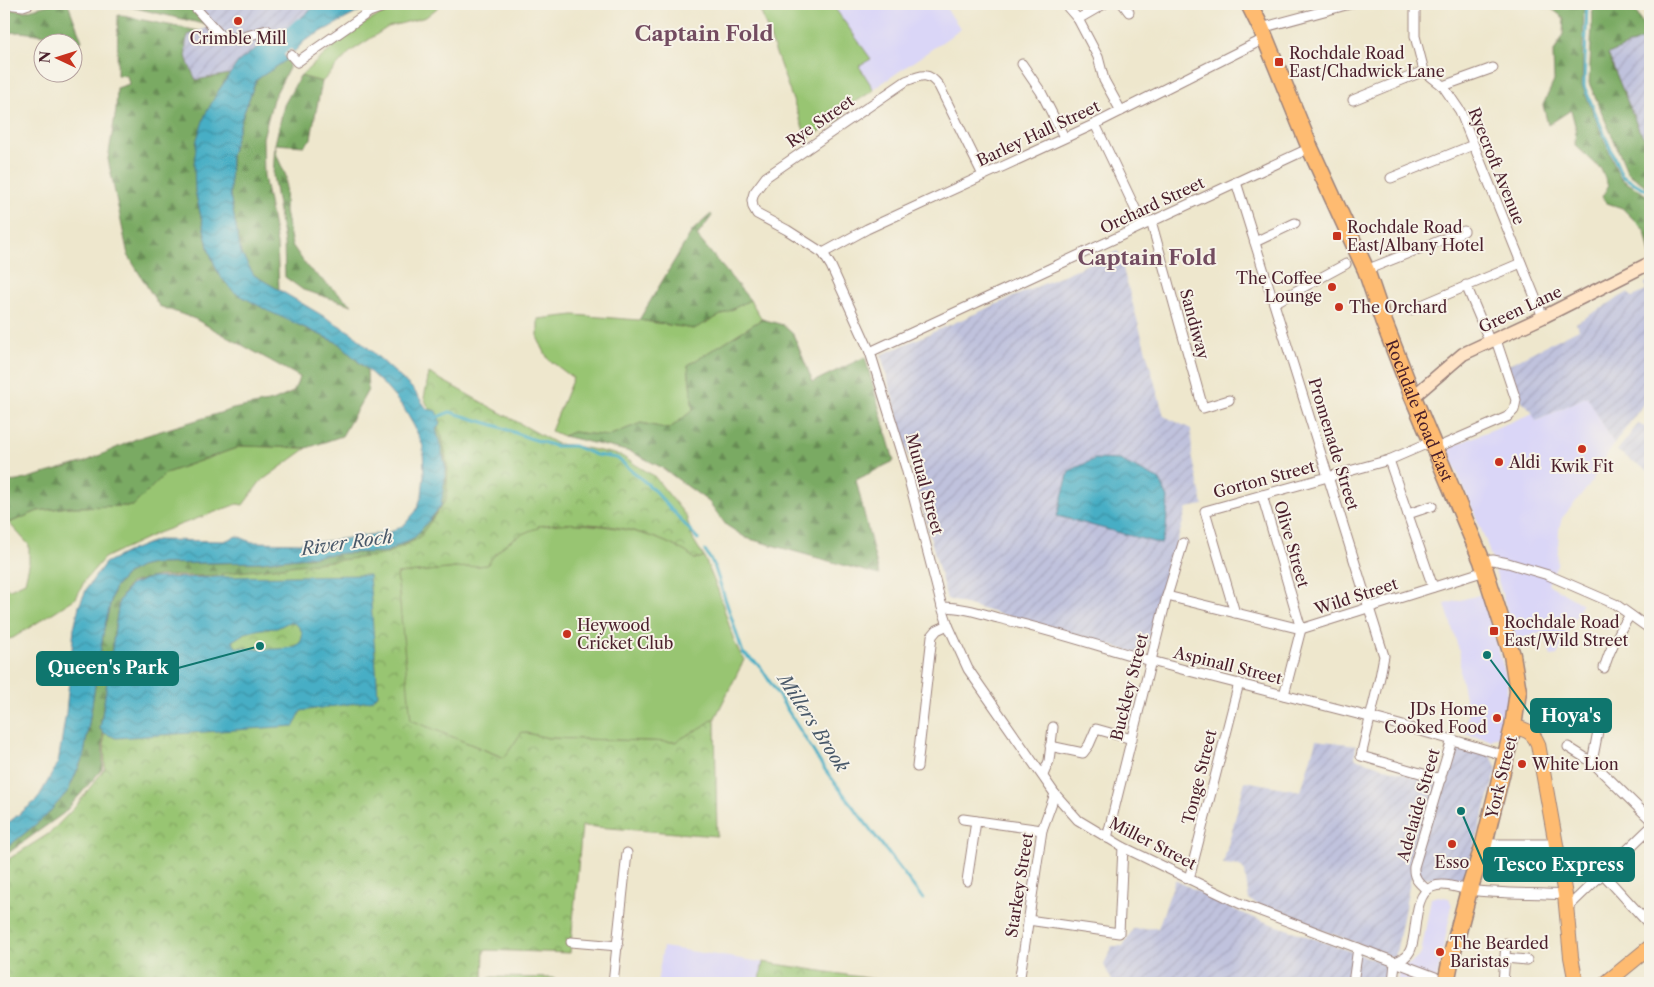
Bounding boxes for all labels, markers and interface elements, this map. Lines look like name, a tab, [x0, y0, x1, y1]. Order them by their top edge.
marker: Crimble Mill	[232, 15, 244, 27]
district label: Captain Fold	[634, 21, 774, 46]
place label: Crimble Mill	[190, 28, 287, 48]
north arrow	[32, 32, 82, 82]
place label: Rochdale Road East/Chadwick Lane	[1289, 43, 1445, 81]
text: N	[36, 50, 54, 64]
marker: Rochdale Road East/Chadwick Lane	[1273, 56, 1285, 68]
street label: Rye Street	[782, 90, 858, 152]
street label: Barley Hall Street	[973, 96, 1103, 170]
street label: Ryecroft Avenue	[1464, 104, 1530, 228]
street label: Orchard Street	[1097, 172, 1208, 238]
place label: Rochdale Road East/Albany Hotel	[1347, 217, 1484, 255]
marker: Rochdale Road East/Albany Hotel	[1331, 230, 1343, 242]
district label: Captain Fold	[1077, 245, 1217, 270]
place label: The Coffee Lounge	[1236, 268, 1322, 306]
marker: The Coffee Lounge	[1326, 281, 1338, 293]
street label: Green Lane	[1475, 281, 1565, 337]
street label: Sandiway	[1176, 287, 1214, 362]
place label: The Orchard	[1349, 297, 1447, 317]
marker: The Orchard	[1333, 301, 1345, 313]
street label: Rochdale Road East	[1382, 336, 1458, 485]
street label: Promenade Street	[1304, 375, 1364, 513]
street label: Mutual Street	[902, 431, 948, 537]
marker: Kwik Fit	[1576, 443, 1588, 455]
place label: Aldi	[1508, 452, 1540, 472]
street label: Gorton Street	[1211, 456, 1317, 502]
marker: Aldi	[1493, 456, 1505, 468]
place label: Kwik Fit	[1550, 456, 1614, 476]
street label: Olive Street	[1270, 498, 1314, 590]
water label: River Roch	[298, 526, 394, 561]
street label: Wild Street	[1311, 573, 1401, 619]
place label: Rochdale Road East/Wild Street	[1504, 612, 1629, 650]
place label: Heywood Cricket Club	[577, 615, 673, 653]
marker: Rochdale Road East/Wild Street	[1488, 625, 1500, 637]
marker: Heywood Cricket Club	[561, 628, 573, 640]
street label: Buckley Street	[1106, 631, 1152, 743]
street label: Aspinall Street	[1171, 642, 1285, 688]
callout: Queen's Park	[37, 652, 178, 685]
text: Queen's Park	[48, 657, 169, 679]
water label: Millers Brook	[772, 668, 853, 777]
place label: JDs Home Cooked Food	[1384, 699, 1487, 737]
callout: Hoya's	[1531, 699, 1611, 732]
text: Hoya's	[1541, 705, 1601, 727]
marker: JDs Home Cooked Food	[1491, 712, 1503, 724]
street label: Tonge Street	[1178, 727, 1221, 827]
street label: York Street	[1481, 733, 1521, 821]
street label: Adelaide Street	[1392, 746, 1444, 865]
place label: White Lion	[1531, 754, 1619, 774]
marker: White Lion	[1516, 758, 1528, 770]
street label: Miller Street	[1106, 812, 1200, 874]
street label: Starkey Street	[1001, 831, 1037, 939]
marker: Esso	[1446, 838, 1458, 850]
callout: Tesco Express	[1484, 848, 1634, 881]
place label: Esso	[1435, 852, 1470, 872]
text: Tesco Express	[1494, 854, 1624, 876]
place label: The Bearded Baristas	[1450, 933, 1549, 971]
marker: The Bearded Baristas	[1434, 946, 1446, 958]

